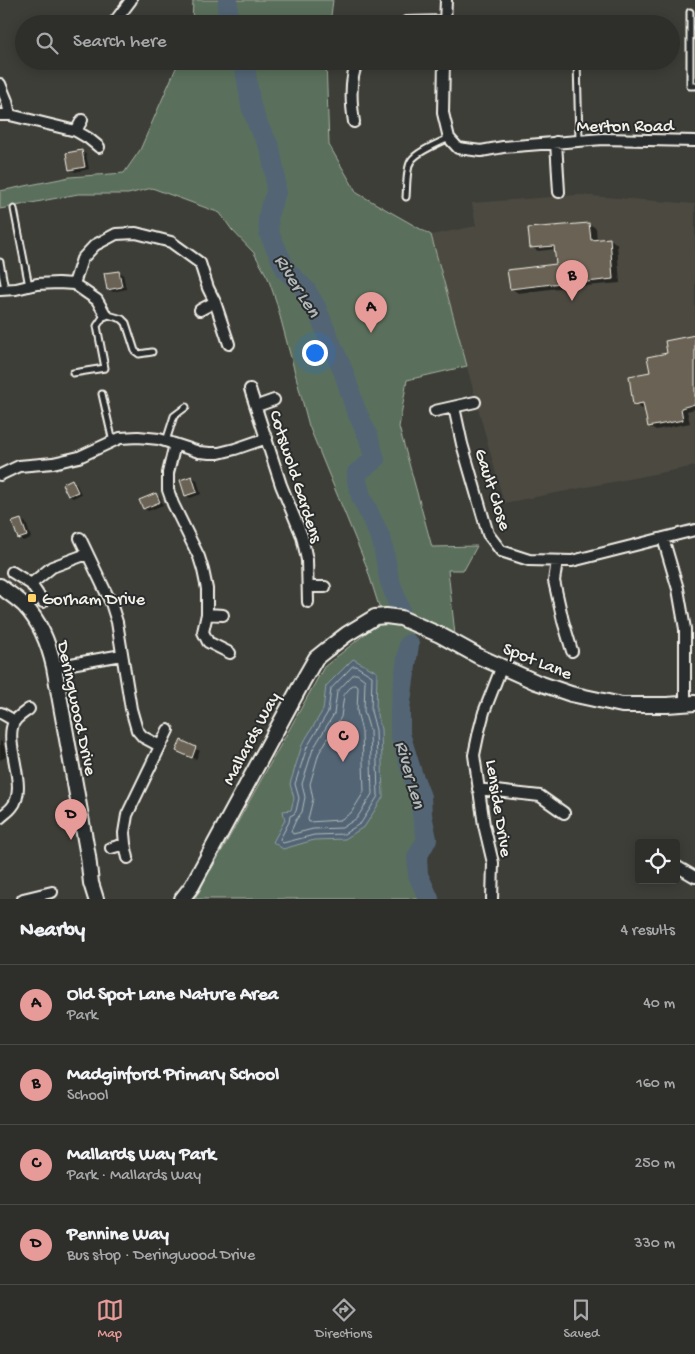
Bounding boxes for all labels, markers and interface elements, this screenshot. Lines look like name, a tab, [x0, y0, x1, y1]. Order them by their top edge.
search box	[15, 15, 680, 70]
icon: search	[33, 29, 61, 57]
text: Search here	[73, 31, 167, 54]
street label: Merton Road	[577, 117, 675, 138]
water label: River Len	[268, 251, 325, 323]
pin: B	[556, 260, 588, 301]
pin: A	[355, 292, 387, 333]
your location	[302, 340, 328, 366]
street label: Cotswold Gardens	[263, 408, 326, 547]
street label: Gault Close	[469, 446, 515, 534]
place label: Gorham Drive	[42, 590, 146, 611]
marker: Gorham Drive	[26, 592, 38, 604]
street label: Deringwood Drive	[51, 638, 100, 778]
street label: Spot Lane	[499, 639, 575, 686]
street label: Mallards Way	[219, 689, 286, 789]
pin: C	[327, 721, 359, 762]
water label: River Len	[388, 738, 430, 812]
street label: Lenside Drive	[479, 758, 516, 859]
pin: D	[55, 799, 87, 840]
map controls	[635, 839, 680, 884]
button: locate	[635, 839, 680, 884]
text: Nearby	[20, 919, 85, 944]
text: 4 results	[620, 922, 675, 941]
text: Old Spot Lane Nature Area	[67, 984, 278, 1007]
text: A	[31, 995, 41, 1014]
text: 40 m	[643, 995, 675, 1014]
text: Park	[67, 1007, 98, 1026]
text: Madginford Primary School	[67, 1064, 279, 1087]
text: B	[32, 1075, 40, 1094]
text: 160 m	[636, 1075, 675, 1094]
text: School	[67, 1087, 109, 1106]
text: Mallards Way Park	[67, 1144, 216, 1167]
text: C	[32, 1155, 40, 1174]
text: 250 m	[635, 1155, 675, 1174]
text: Park · Mallards Way	[67, 1167, 201, 1186]
text: Pennine Way	[67, 1224, 169, 1247]
text: D	[31, 1235, 41, 1254]
text: 330 m	[634, 1235, 675, 1254]
text: Bus stop · Deringwood Drive	[67, 1247, 255, 1266]
tab: Map	[96, 1296, 124, 1343]
tab: Directions	[315, 1296, 372, 1343]
tab: Saved	[563, 1296, 599, 1343]

